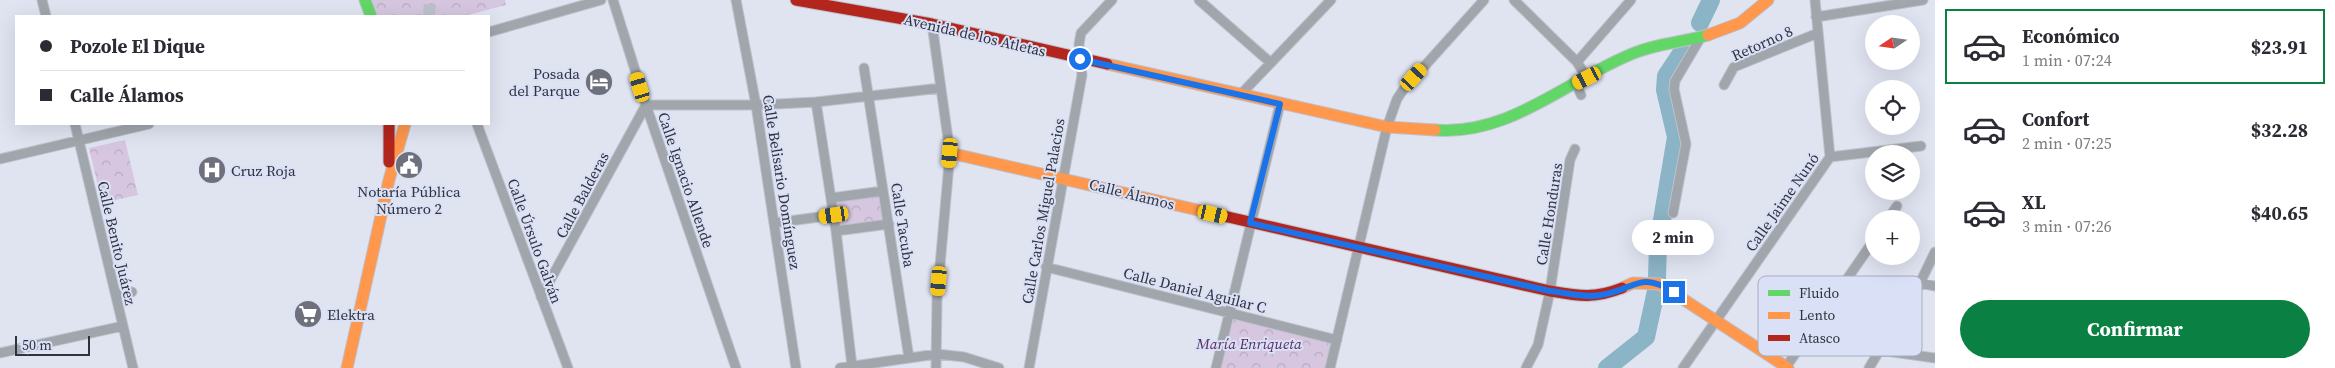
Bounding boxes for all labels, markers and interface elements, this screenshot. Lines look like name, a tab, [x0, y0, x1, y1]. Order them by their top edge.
street label: Avenida de los Atletas	[902, 8, 1048, 62]
north arrow	[1865, 15, 1920, 70]
map controls	[1865, 15, 1920, 265]
street label: Retorno 8	[1728, 20, 1796, 66]
text: Económico	[2022, 23, 2120, 49]
icon: car	[1962, 24, 2007, 69]
text: Pozole El Dique	[70, 33, 205, 59]
text: $23.91	[2251, 34, 2308, 60]
route start	[1069, 48, 1091, 70]
text: 1 min · 07:24	[2022, 49, 2112, 71]
car	[1398, 61, 1429, 93]
place label: Posada del Parque	[509, 63, 580, 101]
car	[1570, 65, 1603, 91]
hotel icon: Posada del Parque	[584, 67, 614, 97]
car	[628, 70, 651, 104]
button: locate	[1865, 80, 1920, 135]
text: Calle Álamos	[70, 82, 184, 108]
street label: Calle Belisario Domínguez	[758, 93, 806, 271]
text: Confort	[2022, 106, 2089, 132]
icon: car	[1962, 107, 2007, 152]
street label: Calle Ignacio Allende	[653, 109, 719, 251]
street label: Calle Carlos Miguel Palacios	[1016, 117, 1070, 305]
text: $32.28	[2251, 117, 2308, 143]
text: 2 min · 07:25	[2022, 132, 2112, 154]
car	[941, 137, 958, 169]
button: layers	[1865, 145, 1920, 200]
street label: Calle Balderas	[550, 148, 614, 242]
street label: Calle Jaime Nunó	[1740, 148, 1824, 256]
public building icon: Notaría Pública Número 2	[394, 150, 424, 180]
hospital icon: Cruz Roja	[197, 155, 227, 185]
place label: Cruz Roja	[231, 160, 296, 181]
street label: Calle Honduras	[1531, 161, 1567, 267]
street label: Calle Álamos	[1087, 173, 1177, 215]
street label: Calle Úrsulo Galván	[503, 176, 567, 306]
street label: Calle Benito Juárez	[93, 179, 142, 307]
place label: Notaría Pública Número 2	[357, 181, 461, 219]
street label: Calle Tacuba	[886, 181, 920, 269]
text: XL	[2022, 189, 2045, 215]
icon: car	[1962, 190, 2007, 235]
text: $40.65	[2251, 200, 2308, 226]
car	[1196, 203, 1229, 225]
car	[818, 205, 849, 225]
button: +	[1865, 210, 1920, 265]
text: 3 min · 07:26	[2022, 215, 2112, 237]
callout: 2 min	[1633, 220, 1715, 254]
text: 2 min	[1652, 226, 1694, 248]
street label: Calle Daniel Aguilar C	[1121, 262, 1269, 318]
car	[930, 265, 947, 297]
legend	[1758, 276, 1922, 356]
route end	[1663, 281, 1685, 303]
text: Fluido	[1799, 283, 1839, 303]
supermarket icon: Elektra	[293, 299, 323, 329]
button: Confirmar	[1960, 300, 2310, 358]
place label: Elektra	[327, 304, 375, 325]
text: Lento	[1799, 305, 1835, 325]
text: Atasco	[1799, 328, 1841, 348]
scale bar	[15, 333, 90, 356]
park label: María Enriqueta	[1195, 333, 1302, 354]
text: 50 m	[22, 335, 52, 355]

